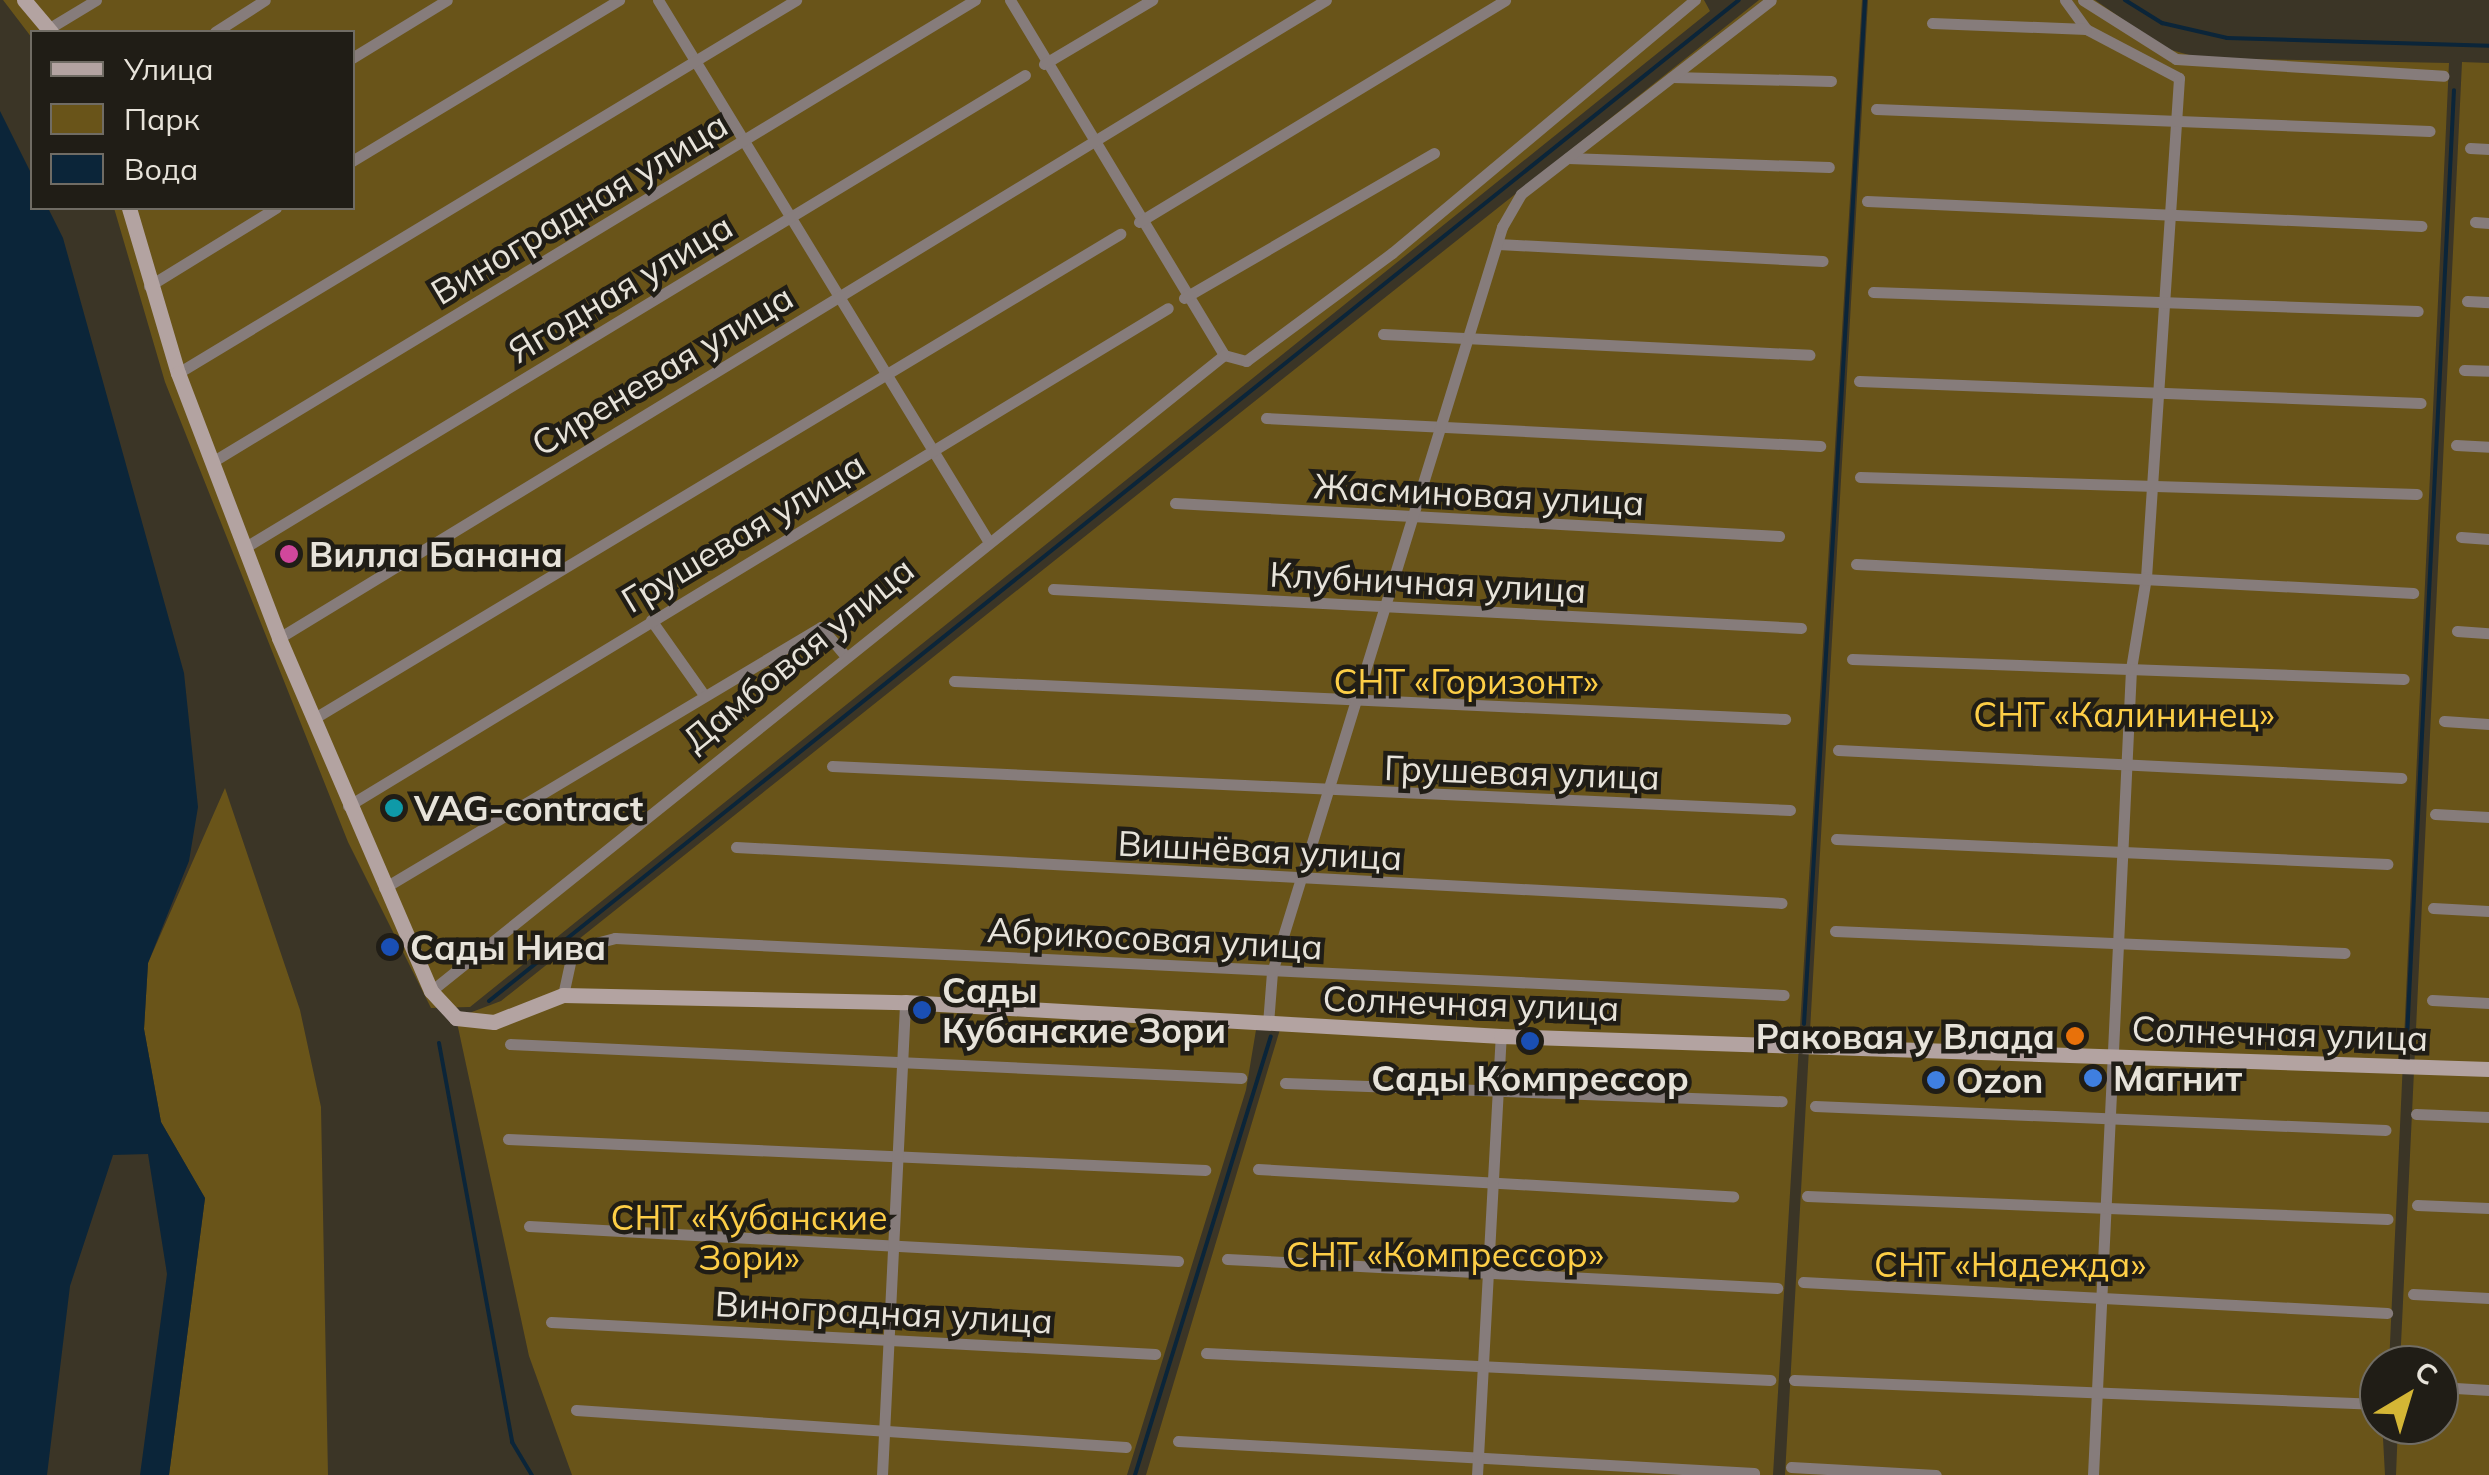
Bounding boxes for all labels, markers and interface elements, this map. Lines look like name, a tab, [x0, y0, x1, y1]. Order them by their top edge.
legend	[30, 30, 355, 210]
text: Улица	[124, 50, 214, 88]
text: Парк	[124, 100, 200, 138]
street label: Виноградная улица	[423, 103, 735, 313]
text: Вода	[124, 150, 198, 188]
street label: Ягодная улица	[500, 205, 740, 371]
street label: Сиреневая улица	[524, 276, 800, 464]
street label: Грушевая улица	[614, 443, 872, 621]
street label: Жасминовая улица	[1313, 464, 1645, 524]
place label: Вилла Банана	[309, 533, 563, 575]
marker: Вилла Банана	[278, 543, 300, 565]
street label: Дамбовая улица	[674, 548, 922, 760]
street label: Клубничная улица	[1269, 553, 1587, 611]
park label: СНТ «Горизонт»	[1334, 660, 1598, 702]
park label: СНТ «Калининец»	[1973, 693, 2275, 735]
street label: Грушевая улица	[1383, 746, 1661, 798]
place label: VAG-contract	[414, 787, 643, 829]
marker: VAG-contract	[383, 797, 405, 819]
street label: Вишнёвая улица	[1117, 822, 1403, 878]
street label: Абрикосовая улица	[986, 908, 1324, 968]
place label: Сады Нива	[410, 926, 606, 968]
marker: Сады Нива	[379, 936, 401, 958]
place label: Сады Кубанские Зори	[942, 969, 1226, 1051]
street label: Солнечная улица	[1322, 977, 1620, 1029]
marker: Сады Кубанские Зори	[911, 999, 933, 1021]
street label: Солнечная улица	[2131, 1007, 2429, 1059]
place label: Раковая у Влада	[1756, 1015, 2055, 1057]
marker: Раковая у Влада	[2064, 1025, 2086, 1047]
marker: Сады Компрессор	[1519, 1030, 1541, 1052]
place label: Сады Компрессор	[1371, 1057, 1689, 1099]
place label: Магнит	[2113, 1057, 2242, 1099]
place label: Ozon	[1956, 1059, 2043, 1101]
marker: Магнит	[2082, 1067, 2104, 1089]
marker: Ozon	[1925, 1069, 1947, 1091]
park label: СНТ «Кубанские Зори»	[610, 1196, 888, 1278]
park label: СНТ «Компрессор»	[1286, 1233, 1604, 1275]
park label: СНТ «Надежда»	[1874, 1243, 2146, 1285]
street label: Виноградная улица	[714, 1282, 1054, 1342]
north arrow	[2359, 1345, 2459, 1445]
text: С	[2408, 1353, 2445, 1392]

